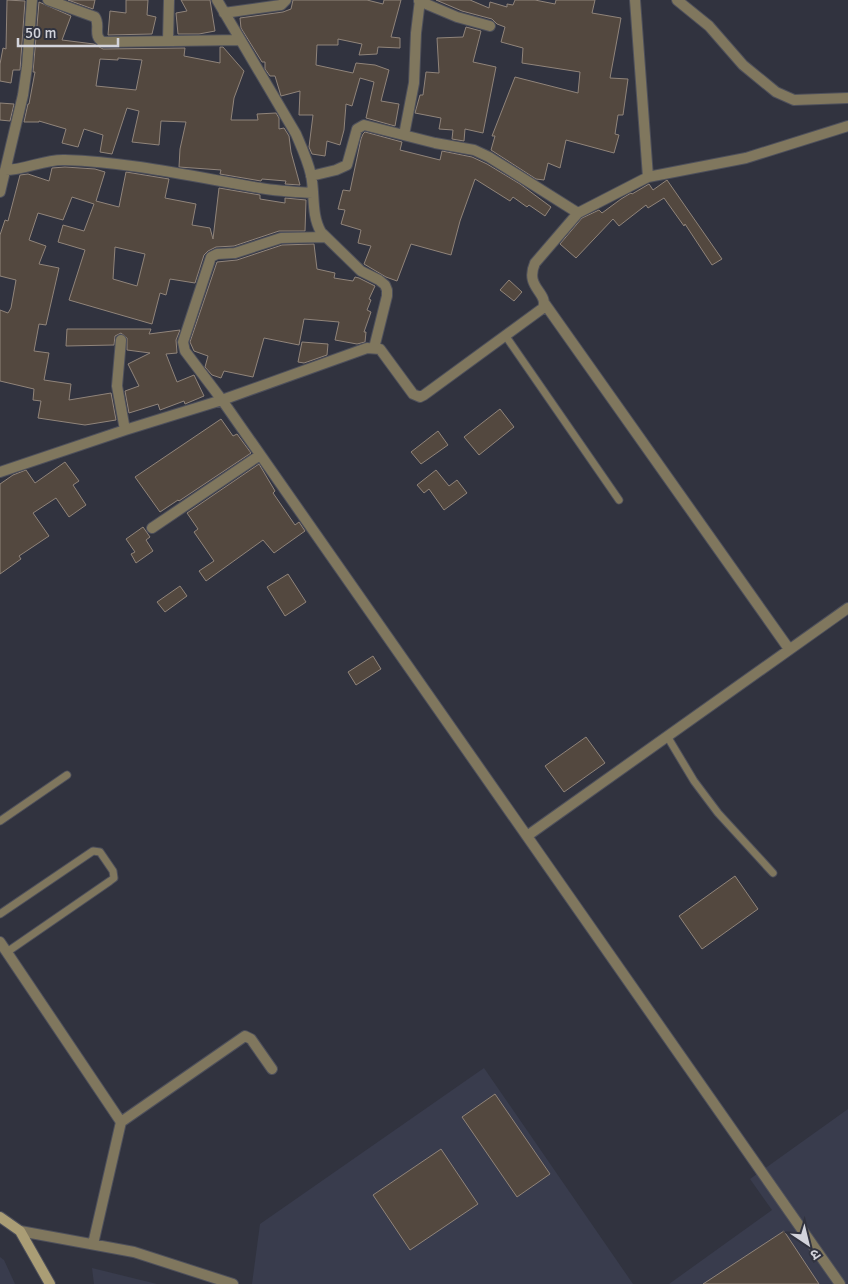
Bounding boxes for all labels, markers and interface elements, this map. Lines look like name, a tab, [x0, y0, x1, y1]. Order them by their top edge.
scale bar	[18, 15, 118, 47]
text: 50 m	[25, 24, 56, 42]
north arrow	[783, 1219, 833, 1269]
text: उ	[806, 1245, 823, 1264]

